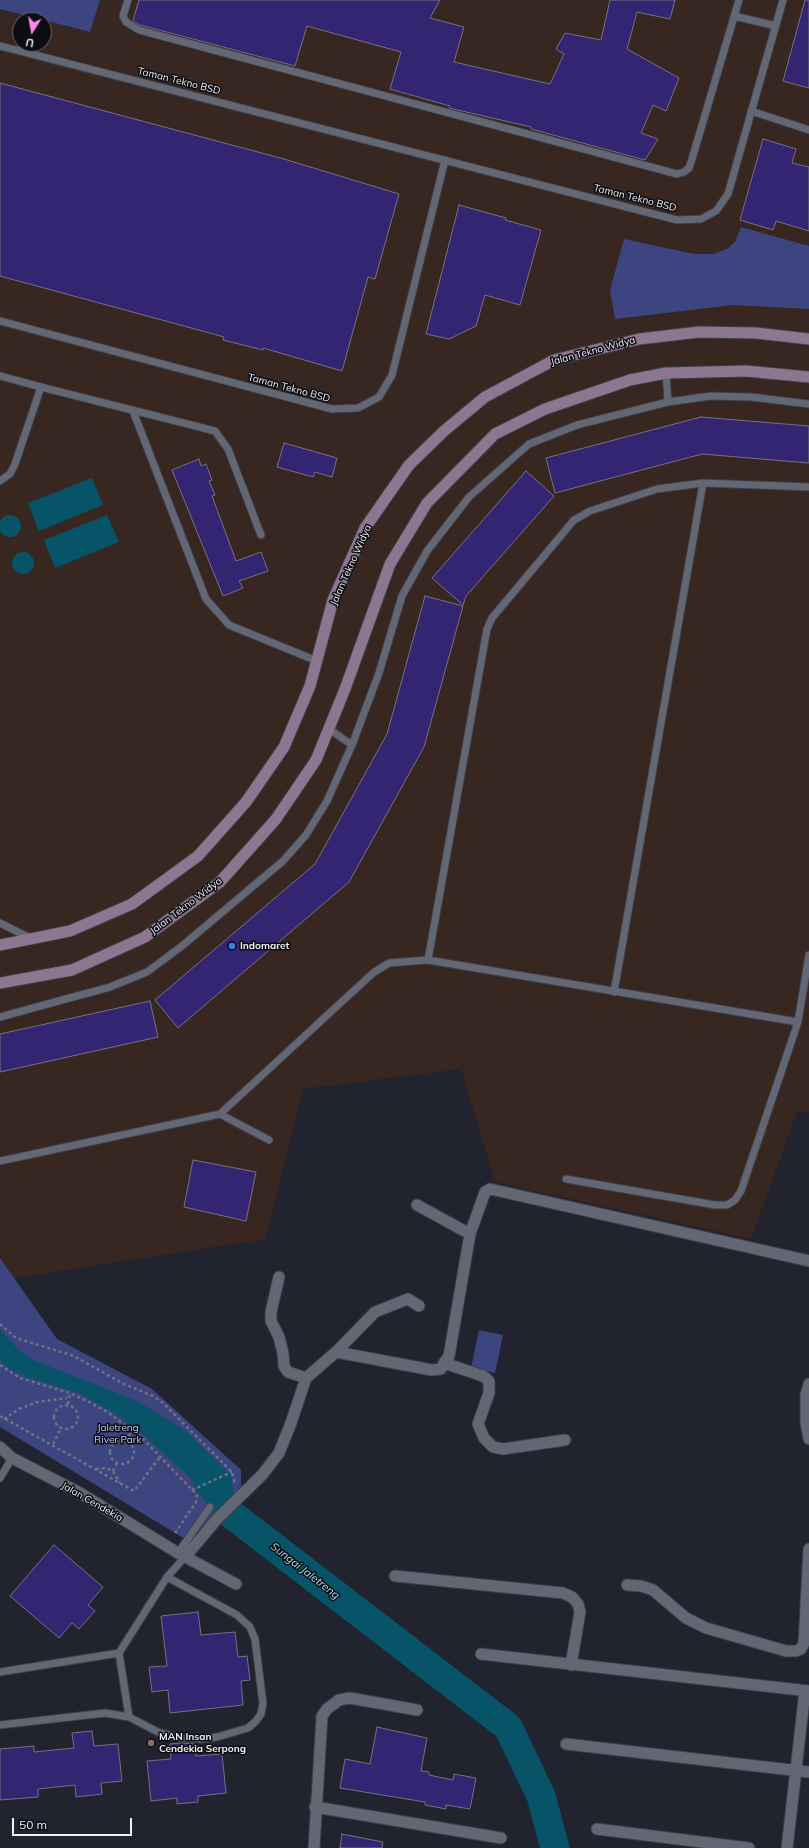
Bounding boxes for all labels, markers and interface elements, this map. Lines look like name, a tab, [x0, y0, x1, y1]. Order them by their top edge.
north arrow	[12, 12, 52, 52]
text: U	[25, 35, 35, 50]
street label: Taman Tekno BSD	[136, 65, 222, 97]
street label: Taman Tekno BSD	[592, 182, 678, 214]
street label: Jalan Tekno Widya	[549, 334, 637, 368]
street label: Taman Tekno BSD	[246, 371, 332, 405]
street label: Jalan Tekno Widya	[328, 523, 374, 607]
street label: Jalan Tekno Widya	[148, 875, 224, 937]
place label: Indomaret	[240, 940, 289, 952]
marker: Indomaret	[227, 941, 237, 951]
park label: Jaletreng River Park	[94, 1422, 142, 1446]
street label: Jalan Cendekia	[59, 1480, 125, 1524]
water label: Sungai Jaletreng	[268, 1540, 342, 1602]
place label: MAN Insan Cendekia Serpong	[159, 1731, 246, 1754]
marker: MAN Insan Cendekia Serpong	[146, 1738, 156, 1748]
scale bar	[14, 1810, 134, 1836]
text: 50 m	[19, 1817, 47, 1832]

